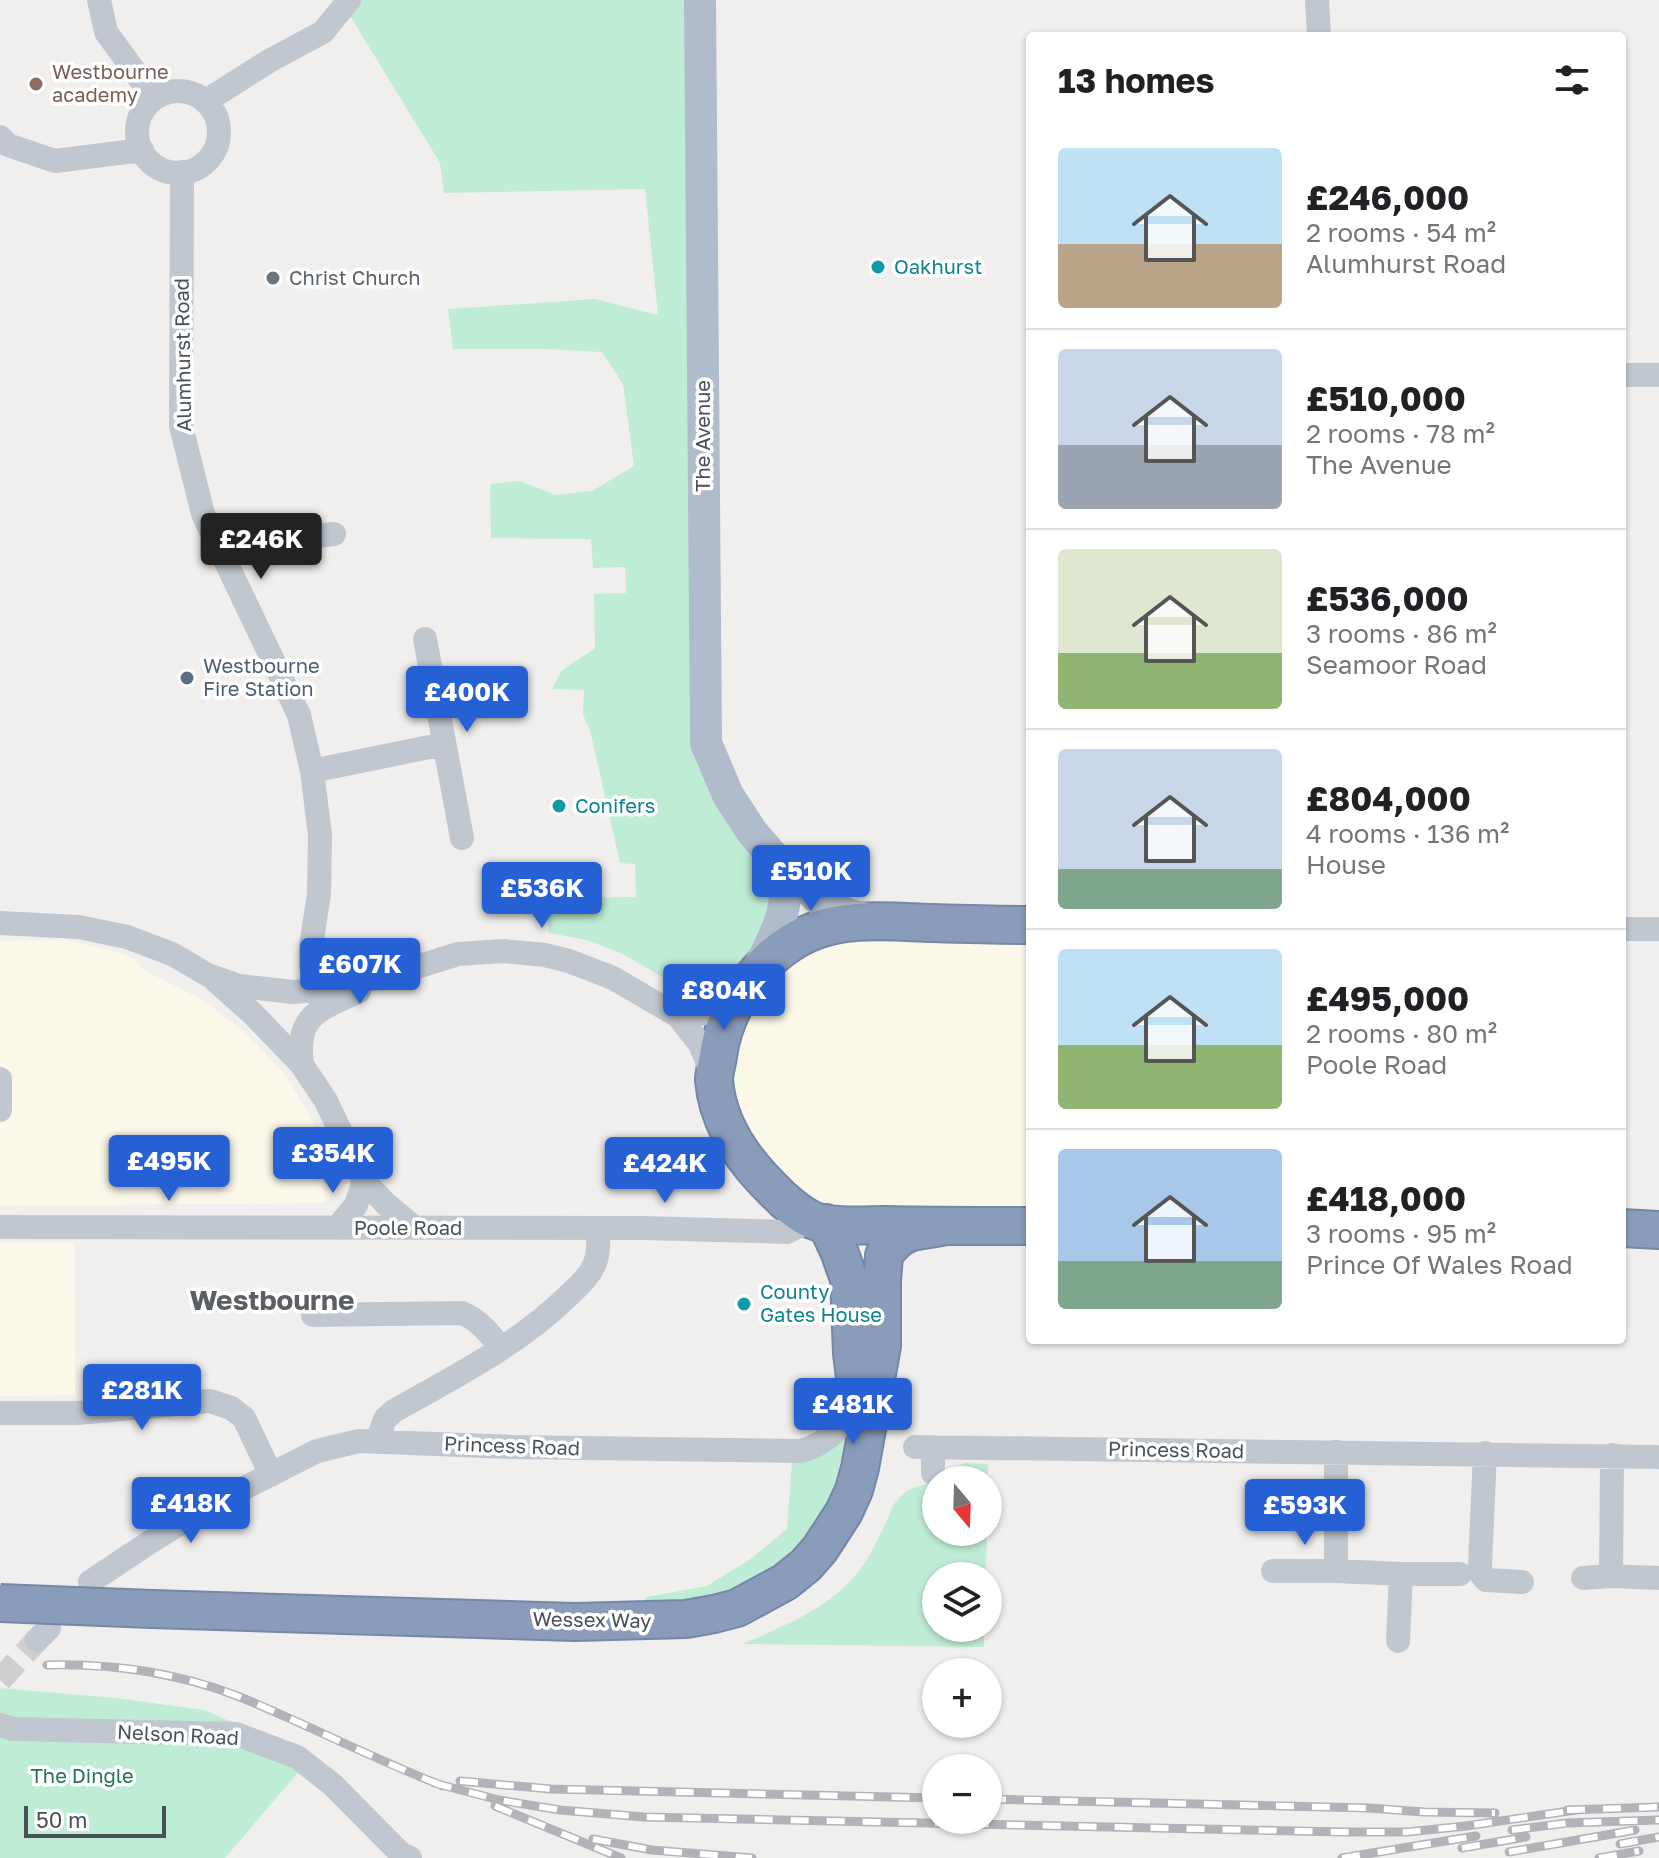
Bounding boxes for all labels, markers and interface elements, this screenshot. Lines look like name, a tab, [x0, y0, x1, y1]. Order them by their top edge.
icon: filters	[1550, 58, 1594, 102]
place label: Westbourne academy	[52, 59, 169, 106]
text: 13 homes	[1058, 60, 1215, 100]
marker: Westbourne academy	[27, 75, 45, 93]
text: £246,000	[1306, 177, 1469, 217]
icon: home	[1122, 180, 1218, 276]
text: 2 rooms · 54 m²	[1306, 217, 1496, 248]
text: Alumhurst Road	[1306, 248, 1506, 279]
place label: Oakhurst	[894, 254, 982, 278]
marker: Oakhurst	[869, 258, 887, 276]
place label: Christ Church	[289, 265, 420, 289]
marker: Christ Church	[264, 269, 282, 287]
street label: Alumhurst Road	[169, 278, 195, 432]
text: £510,000	[1306, 378, 1466, 418]
street label: The Avenue	[690, 380, 714, 492]
icon: home	[1122, 381, 1218, 477]
text: 2 rooms · 78 m²	[1306, 418, 1495, 449]
text: The Avenue	[1306, 449, 1451, 480]
pin: £246K	[205, 513, 317, 581]
text: £246K	[219, 523, 303, 554]
text: £536,000	[1306, 578, 1469, 618]
icon: home	[1122, 581, 1218, 677]
text: 3 rooms · 86 m²	[1306, 618, 1497, 649]
text: Seamoor Road	[1306, 649, 1487, 680]
place label: Westbourne Fire Station	[203, 653, 320, 700]
pin: £400K	[411, 666, 523, 734]
marker: Westbourne Fire Station	[178, 669, 196, 687]
text: £400K	[424, 676, 510, 707]
text: £804,000	[1306, 778, 1471, 818]
icon: home	[1122, 781, 1218, 877]
place label: Conifers	[575, 793, 655, 817]
marker: Conifers	[550, 797, 568, 815]
text: 4 rooms · 136 m²	[1306, 818, 1509, 849]
pin: £510K	[755, 845, 867, 913]
text: House	[1306, 849, 1386, 880]
text: £510K	[770, 855, 852, 886]
pin: £536K	[486, 862, 598, 930]
text: £536K	[500, 872, 584, 903]
pin: £607K	[304, 938, 416, 1006]
text: £607K	[318, 948, 402, 979]
pin: £804K	[668, 964, 780, 1032]
text: £804K	[681, 974, 767, 1005]
text: £495,000	[1306, 978, 1469, 1018]
icon: home	[1122, 981, 1218, 1077]
text: 2 rooms · 80 m²	[1306, 1018, 1497, 1049]
text: Poole Road	[1306, 1049, 1447, 1080]
pin: £354K	[277, 1127, 389, 1195]
pin: £495K	[113, 1135, 225, 1203]
text: £354K	[291, 1137, 375, 1168]
pin: £424K	[609, 1137, 721, 1205]
text: £495K	[127, 1145, 211, 1176]
text: £424K	[623, 1147, 707, 1178]
text: £418,000	[1306, 1178, 1466, 1218]
icon: home	[1122, 1181, 1218, 1277]
street label: Poole Road	[354, 1215, 462, 1239]
text: 3 rooms · 95 m²	[1306, 1218, 1496, 1249]
text: Prince Of Wales Road	[1306, 1249, 1573, 1280]
place label: County Gates House	[760, 1279, 882, 1326]
district label: Westbourne	[190, 1283, 354, 1316]
marker: County Gates House	[735, 1295, 753, 1313]
pin: £281K	[86, 1364, 198, 1432]
text: £281K	[101, 1374, 183, 1405]
pin: £481K	[797, 1378, 909, 1446]
text: £481K	[812, 1388, 894, 1419]
street label: Princess Road	[444, 1431, 581, 1459]
street label: Princess Road	[1108, 1436, 1244, 1462]
north arrow	[922, 1466, 1002, 1546]
map controls	[922, 1466, 1002, 1834]
pin: £418K	[135, 1477, 247, 1545]
pin: £593K	[1249, 1479, 1361, 1547]
text: £418K	[150, 1487, 232, 1518]
text: £593K	[1263, 1489, 1347, 1520]
button: layers	[922, 1562, 1002, 1642]
street label: Wessex Way	[532, 1606, 652, 1632]
button: +	[922, 1658, 1002, 1738]
street label: Nelson Road	[116, 1719, 240, 1749]
button: −	[922, 1754, 1002, 1834]
park label: The Dingle	[30, 1763, 134, 1787]
scale bar	[24, 1802, 166, 1838]
text: 50 m	[36, 1806, 87, 1833]

